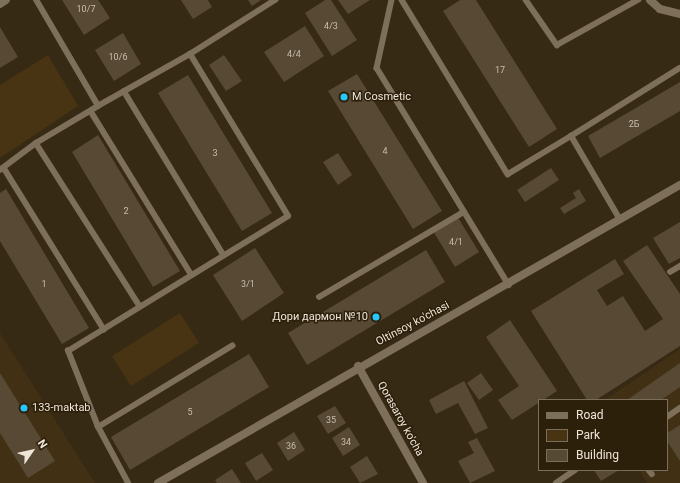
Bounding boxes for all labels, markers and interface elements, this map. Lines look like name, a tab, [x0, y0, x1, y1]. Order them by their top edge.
house number: 10/7	[77, 4, 95, 14]
house number: 4/3	[324, 21, 338, 31]
house number: 4/4	[287, 49, 301, 59]
house number: 10/6	[109, 52, 127, 62]
house number: 17	[495, 65, 505, 75]
place label: M Cosmetic	[352, 90, 411, 104]
marker: M Cosmetic	[339, 92, 349, 102]
house number: 2Б	[629, 119, 639, 129]
house number: 4	[382, 146, 388, 156]
house number: 3	[212, 148, 218, 158]
house number: 2	[123, 206, 129, 216]
house number: 4/1	[449, 237, 463, 247]
house number: 1	[41, 279, 47, 289]
house number: 3/1	[241, 279, 255, 289]
street label: Oltinsoy ko'chasi	[374, 299, 452, 349]
place label: Дори дармон №10	[272, 310, 368, 324]
marker: Дори дармон №10	[371, 312, 381, 322]
street label: Qorasaroy ko'cha	[374, 379, 426, 459]
legend	[538, 399, 668, 471]
place label: 133-maktab	[32, 401, 91, 415]
marker: 133-maktab	[19, 403, 29, 413]
house number: 5	[187, 407, 193, 417]
text: Road	[576, 408, 604, 422]
house number: 35	[326, 415, 336, 425]
text: Park	[576, 428, 600, 442]
north arrow	[12, 431, 52, 471]
text: N	[35, 437, 50, 451]
house number: 34	[341, 437, 351, 447]
house number: 36	[286, 441, 296, 451]
text: Building	[576, 448, 619, 462]

